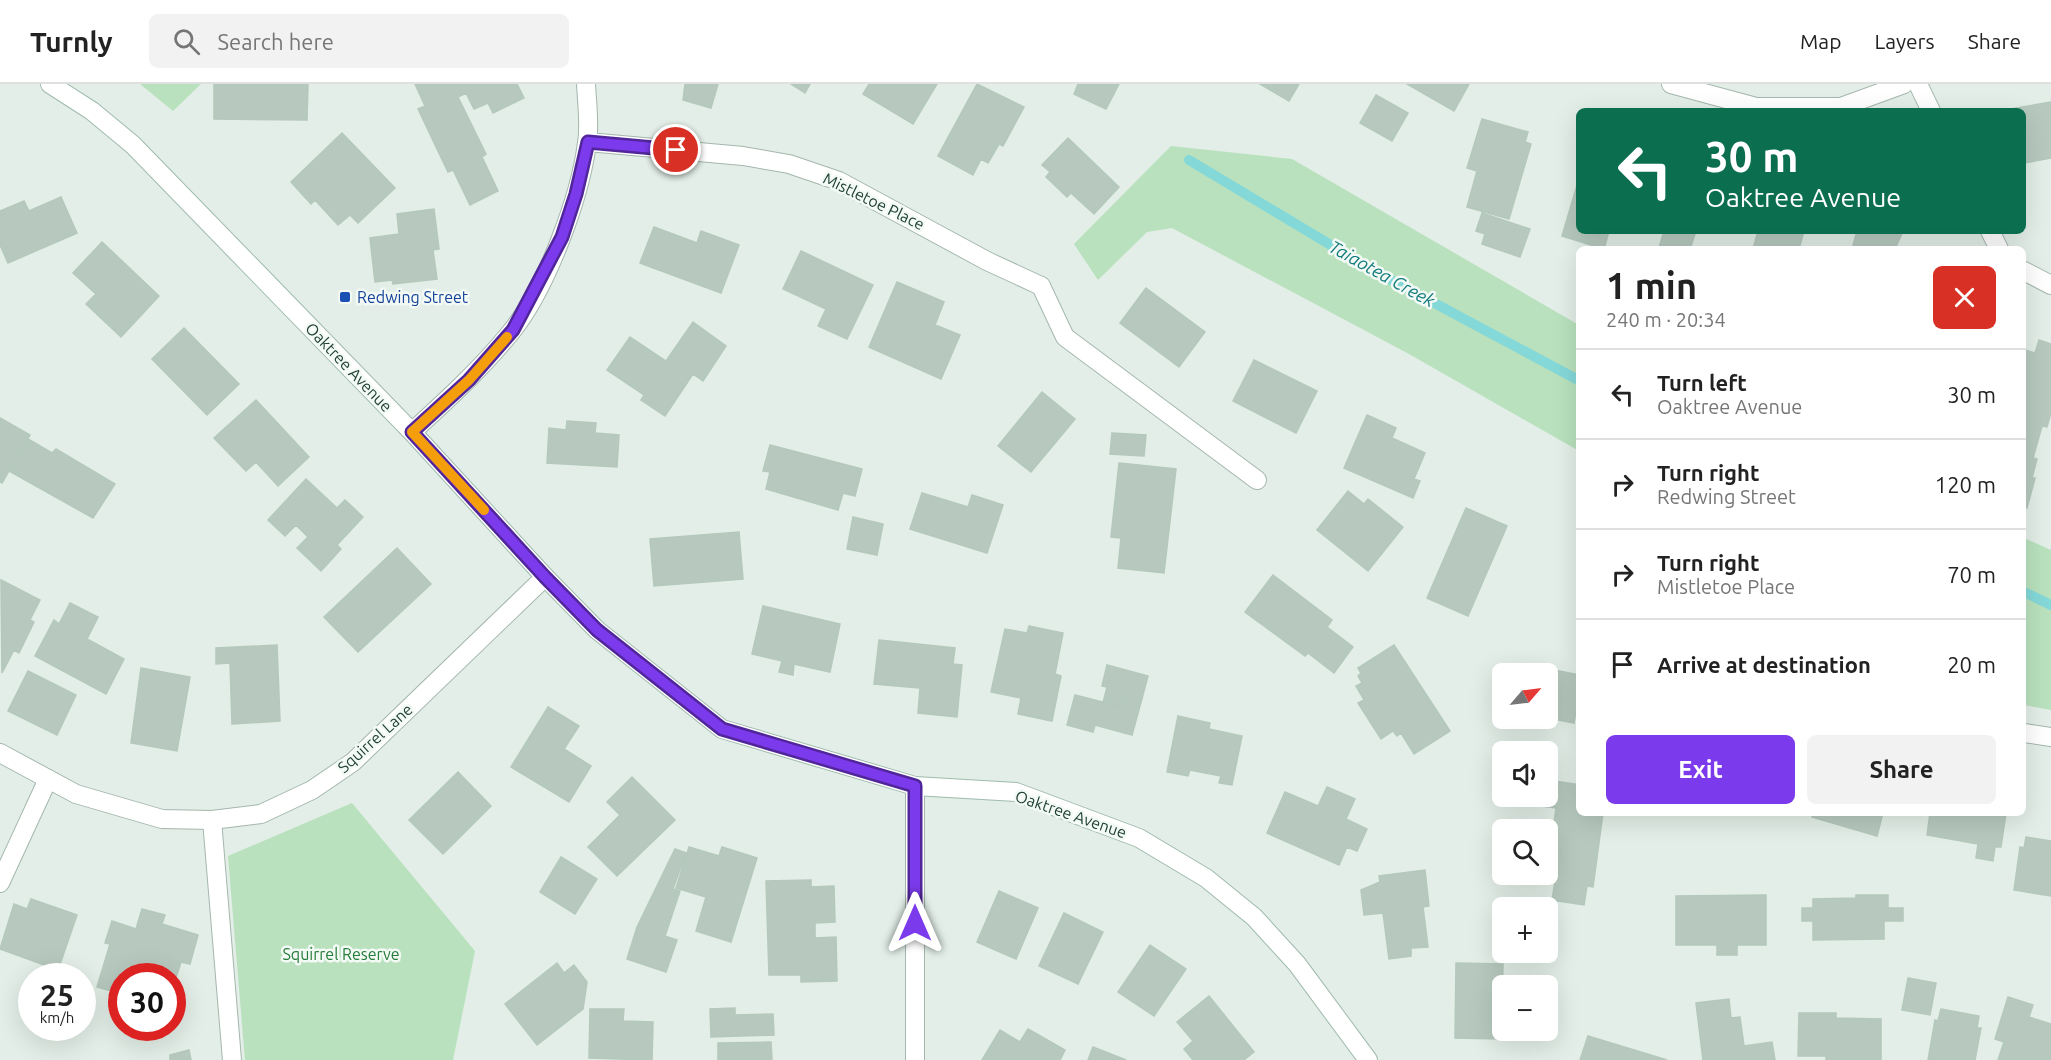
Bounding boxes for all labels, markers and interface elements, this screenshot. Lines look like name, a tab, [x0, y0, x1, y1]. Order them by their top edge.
search box	[149, 14, 569, 68]
icon: search	[170, 25, 203, 58]
text: Turnly	[30, 26, 113, 57]
text: Search here	[218, 29, 334, 54]
text: Map	[1800, 29, 1841, 53]
text: Layers	[1874, 29, 1935, 53]
text: Share	[1968, 29, 2021, 53]
pin	[650, 124, 701, 175]
icon: left	[1606, 132, 1684, 210]
icon: arrive	[659, 133, 692, 166]
text: 30 m	[1705, 133, 1799, 180]
street label: Mistletoe Place	[820, 169, 928, 233]
text: Oaktree Avenue	[1705, 182, 1901, 212]
water label: Taiaotea Creek	[1326, 236, 1439, 311]
text: 1 min	[1606, 265, 1697, 306]
button: close	[1933, 266, 1996, 329]
place label: Redwing Street	[357, 288, 469, 306]
marker: Redwing Street	[338, 290, 352, 304]
text: 240 m · 20:34	[1606, 308, 1726, 331]
street label: Oaktree Avenue	[302, 319, 396, 415]
text: Turn left	[1657, 370, 1747, 395]
icon: left	[1606, 378, 1639, 411]
text: 30 m	[1947, 382, 1996, 407]
text: Oaktree Avenue	[1657, 395, 1802, 418]
text: Turn right	[1657, 460, 1759, 485]
icon: right	[1606, 468, 1639, 501]
text: 120 m	[1935, 472, 1996, 497]
text: Redwing Street	[1657, 485, 1796, 508]
text: Turn right	[1657, 550, 1759, 575]
icon: right	[1606, 558, 1639, 591]
text: 70 m	[1947, 562, 1996, 587]
text: Mistletoe Place	[1657, 575, 1795, 598]
icon: arrive	[1606, 648, 1639, 681]
text: Arrive at destination	[1657, 652, 1871, 677]
text: 20 m	[1947, 652, 1996, 677]
north arrow	[1492, 663, 1558, 729]
map controls	[1492, 663, 1558, 1041]
street label: Squirrel Lane	[334, 700, 416, 776]
button: Exit	[1606, 735, 1795, 804]
button: Share	[1807, 735, 1996, 804]
button: sound	[1492, 741, 1558, 807]
street label: Oaktree Avenue	[1013, 787, 1129, 841]
button: search	[1492, 819, 1558, 885]
position arrow	[883, 891, 947, 955]
button: +	[1492, 897, 1558, 963]
park label: Squirrel Reserve	[282, 945, 400, 963]
speed limit sign: 30	[108, 963, 186, 1041]
button: −	[1492, 975, 1558, 1041]
text: 25	[40, 978, 74, 1012]
text: km/h	[40, 1009, 74, 1026]

